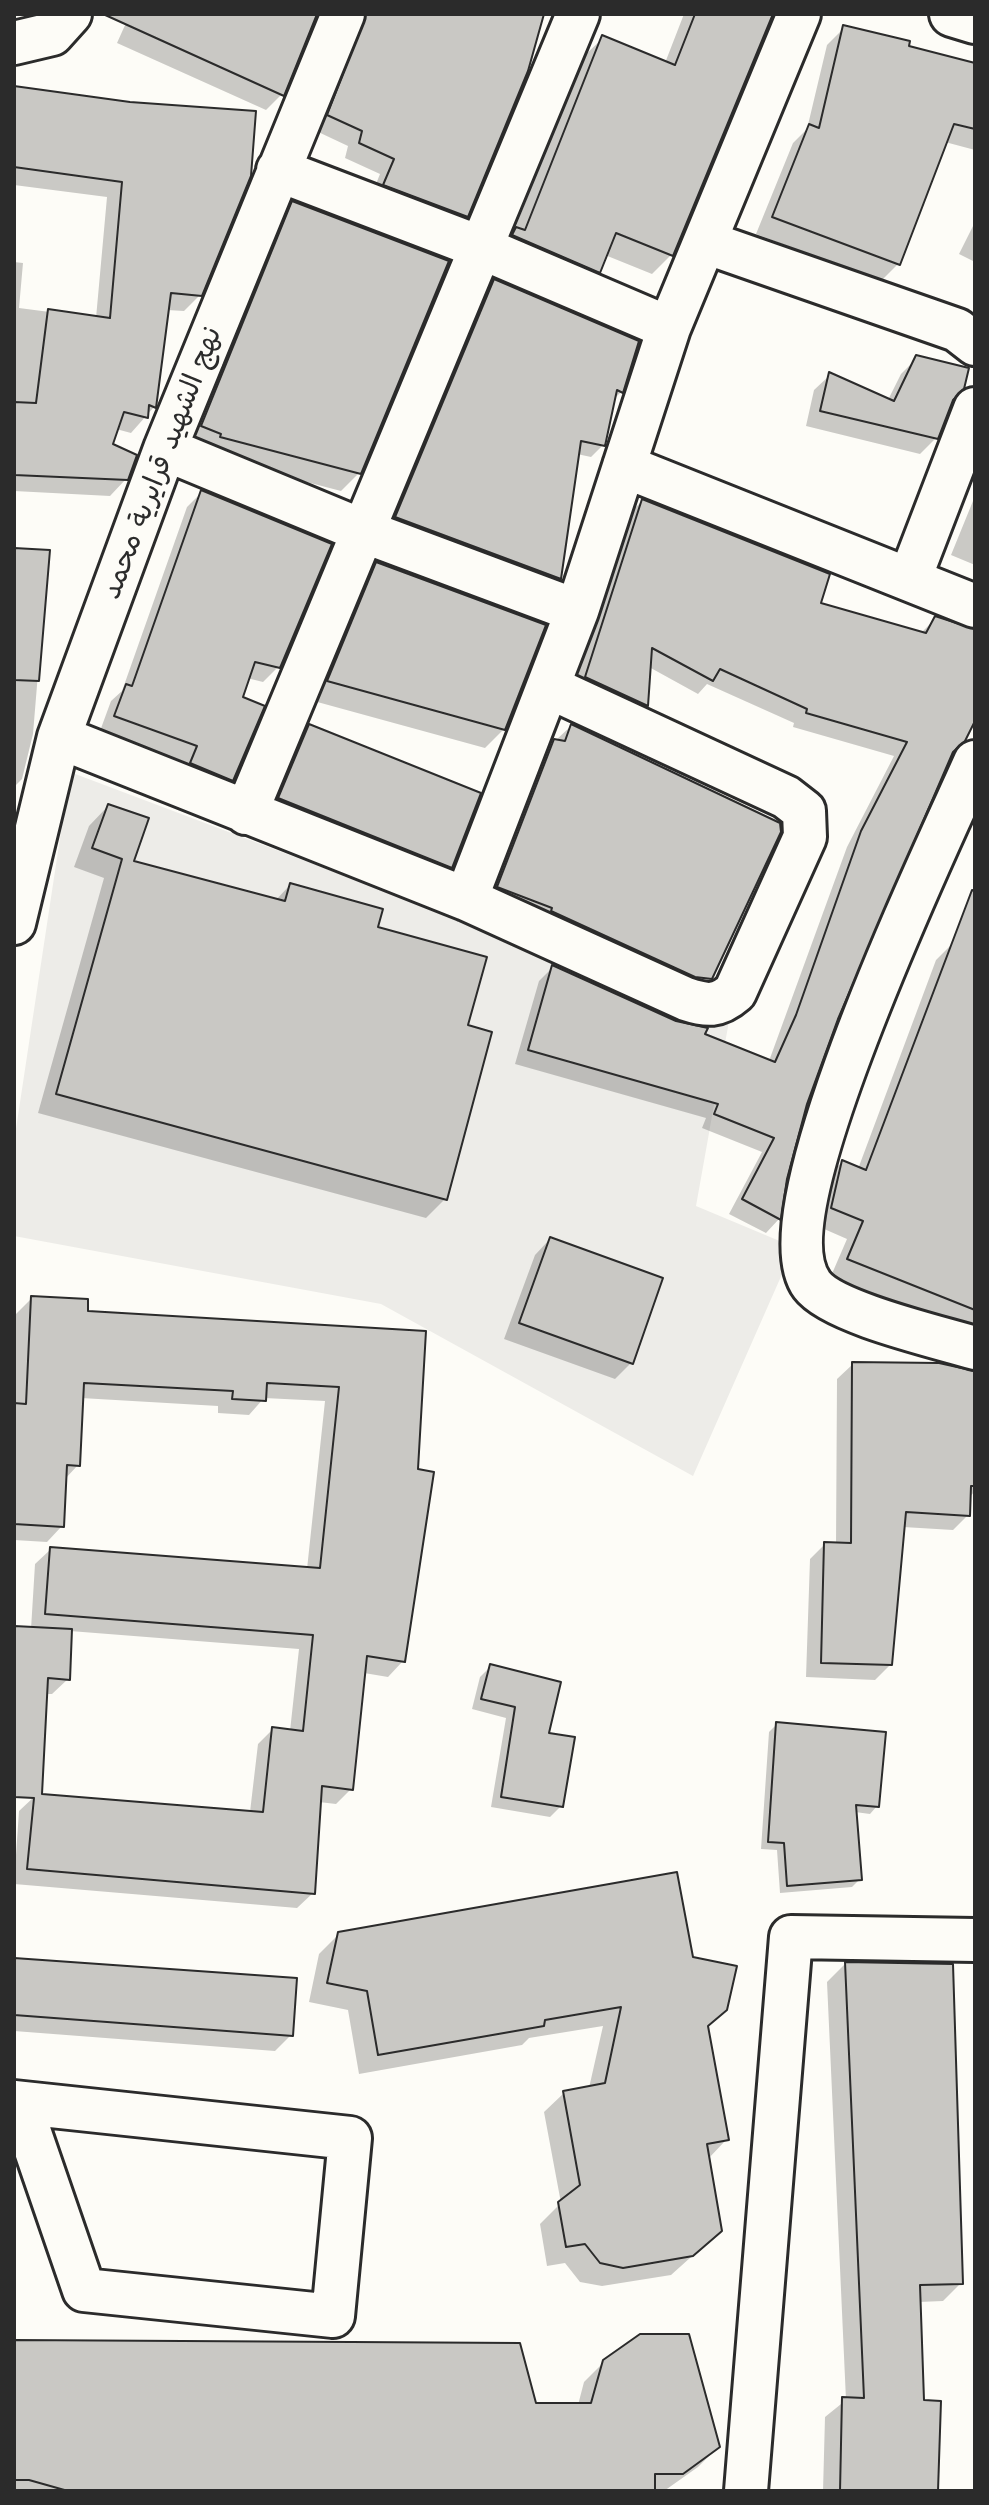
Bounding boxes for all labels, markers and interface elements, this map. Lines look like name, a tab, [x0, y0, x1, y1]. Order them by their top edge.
street label: نهج الشهيد قرايرية محمد	[95, 322, 229, 604]

